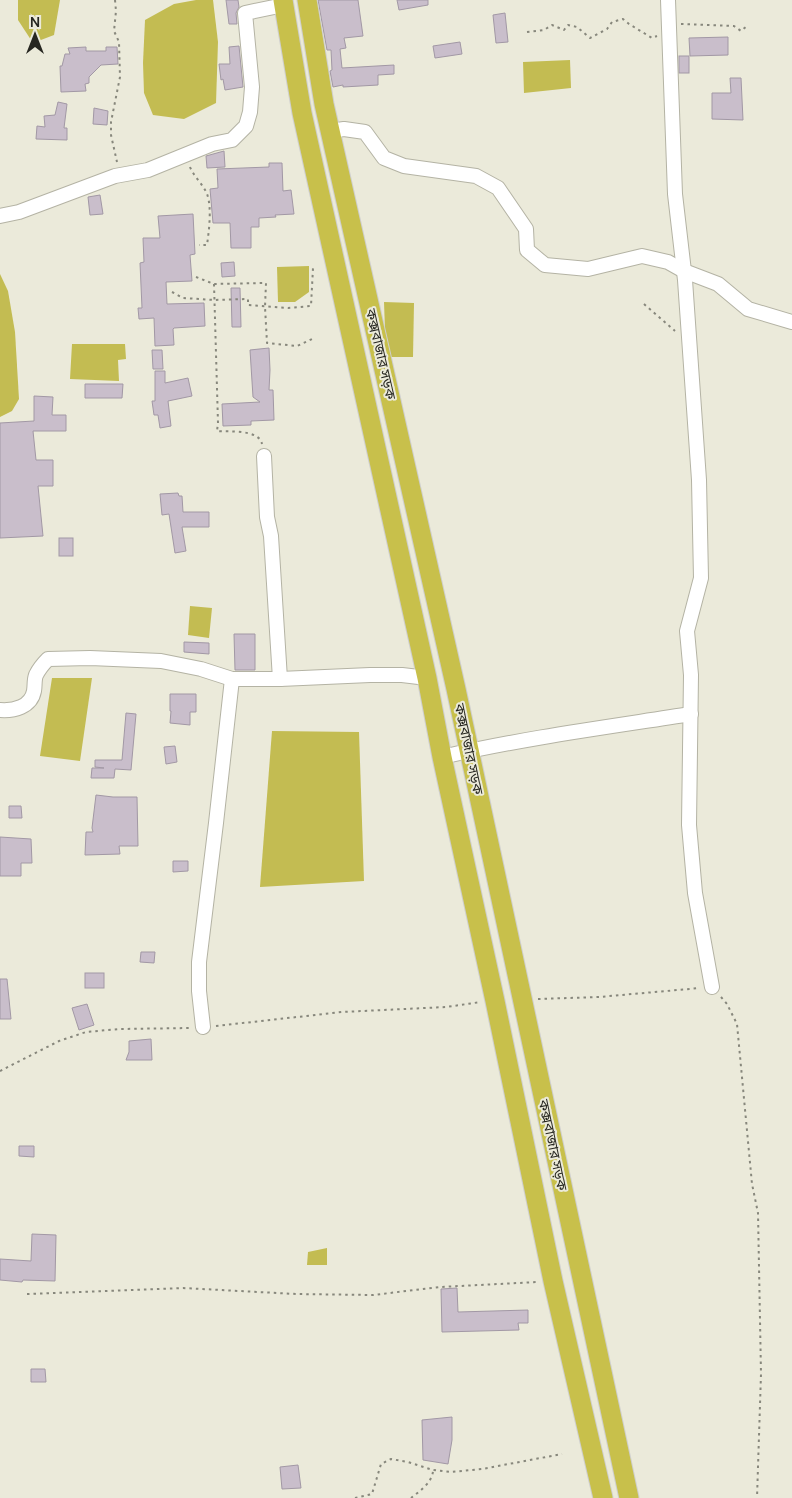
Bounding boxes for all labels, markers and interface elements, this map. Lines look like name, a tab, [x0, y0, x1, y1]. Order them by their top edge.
north arrow	[10, 10, 60, 60]
text: N	[30, 12, 40, 31]
street label: কক্সবাজার সড়ক	[362, 306, 401, 402]
street label: কক্সবাজার সড়ক	[450, 701, 489, 797]
street label: কক্সবাজার সড়ক	[534, 1097, 573, 1193]

